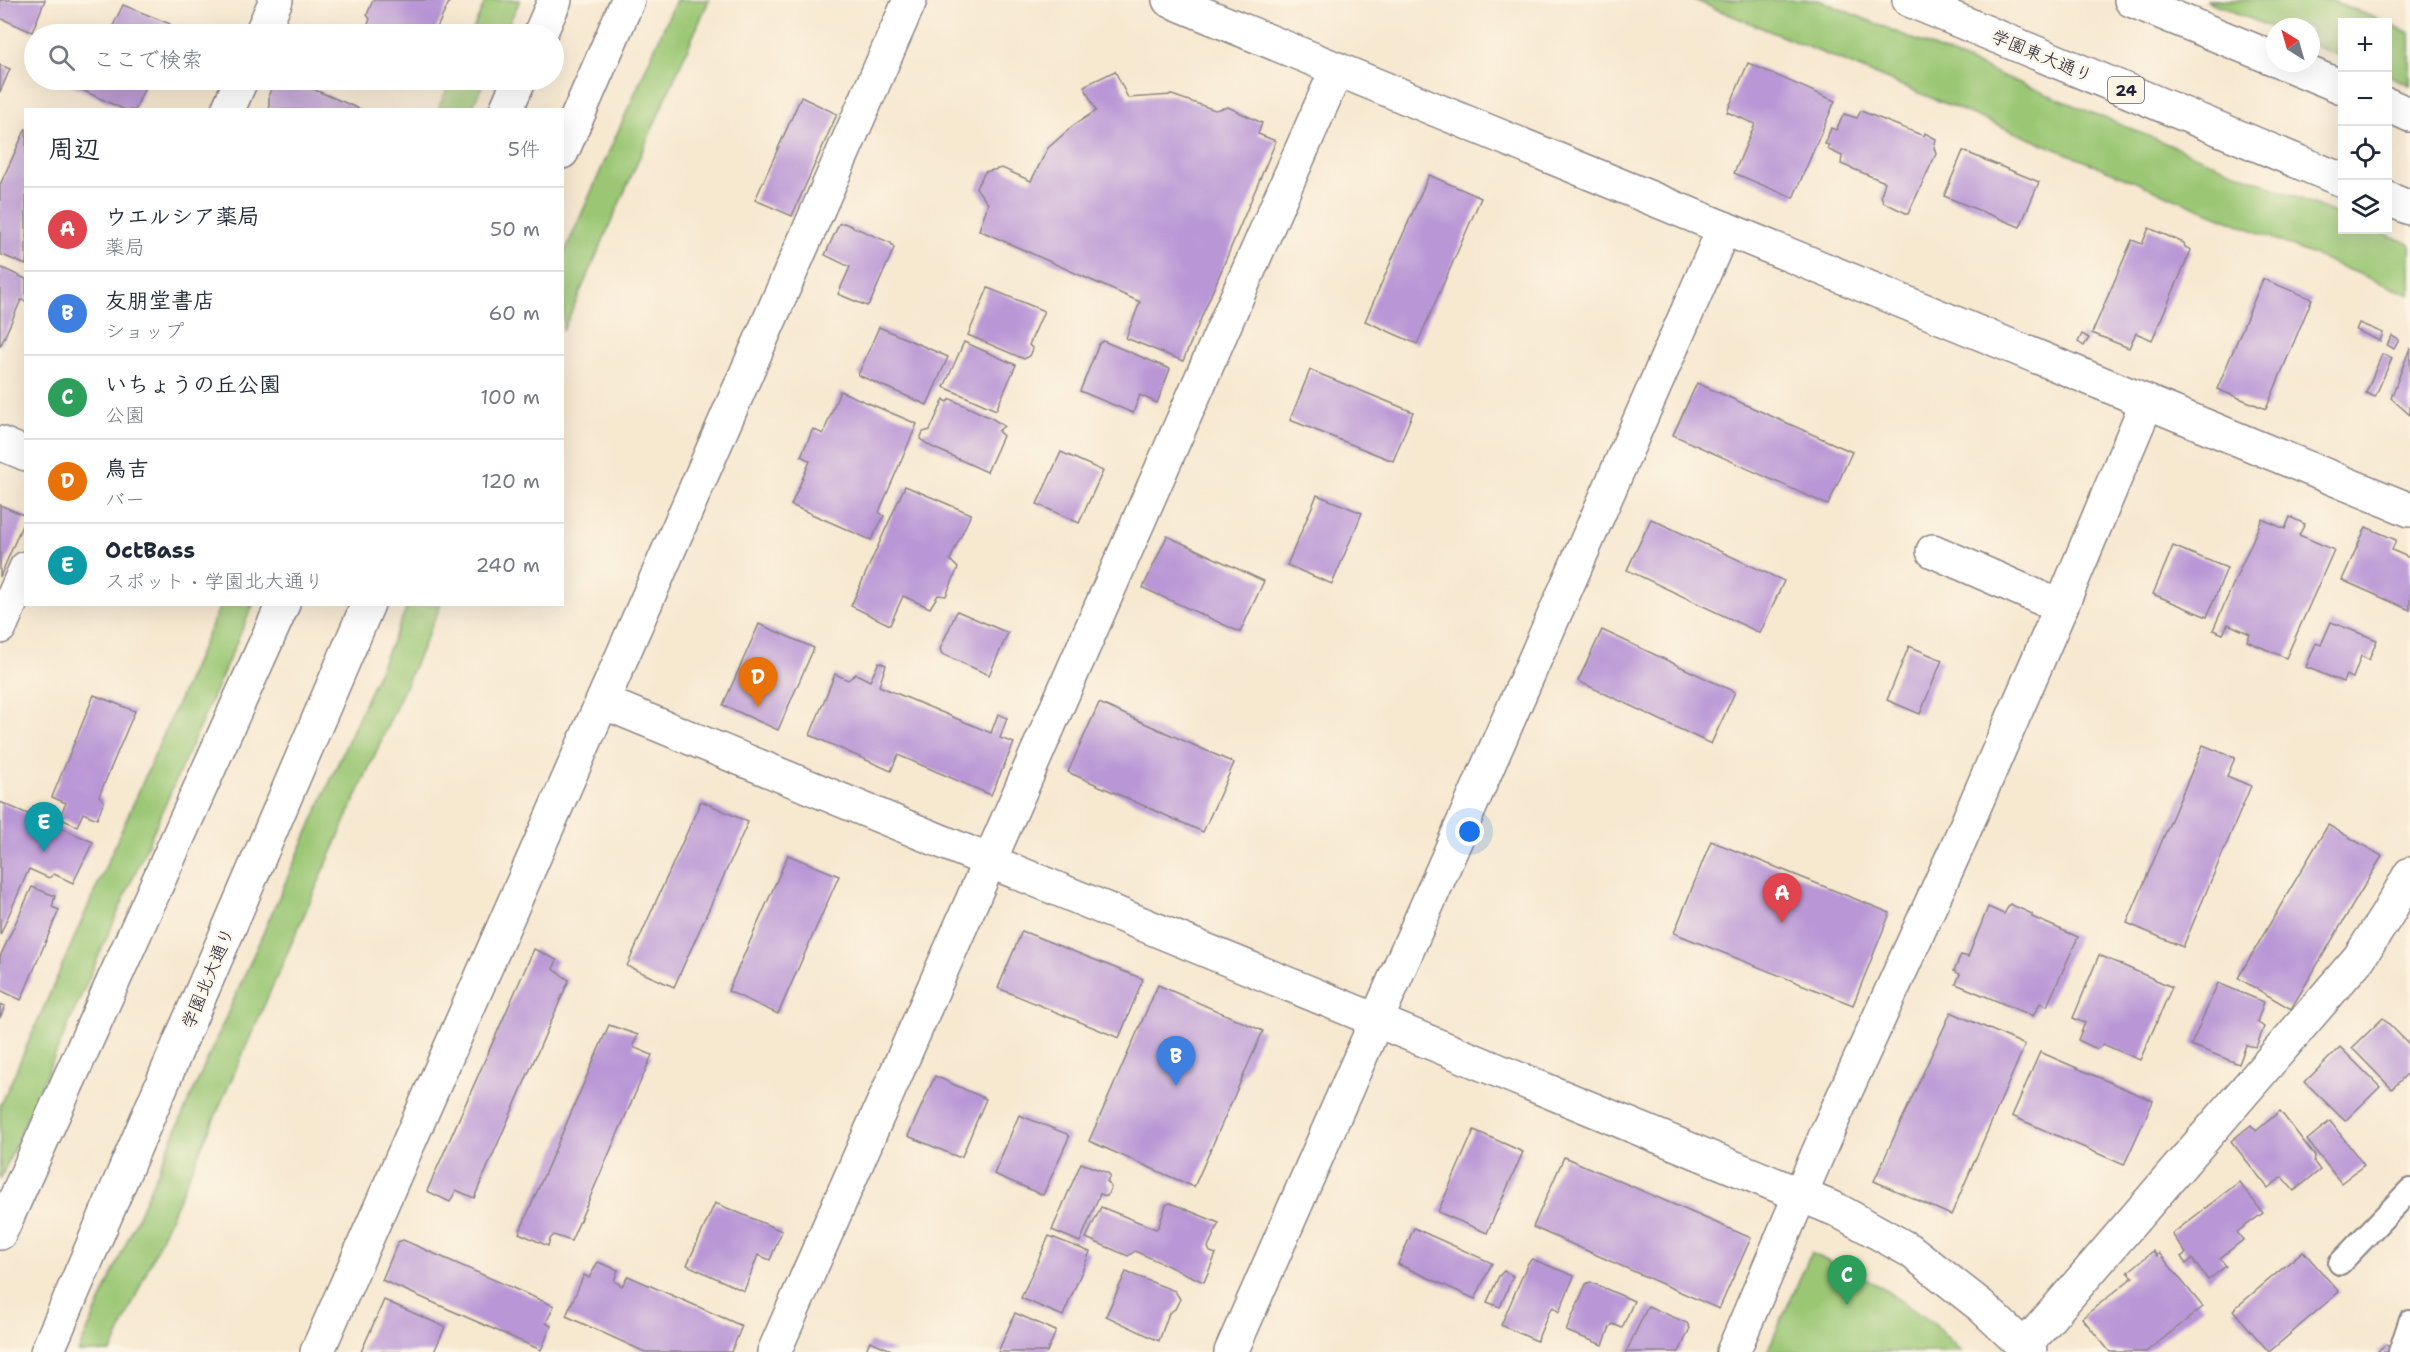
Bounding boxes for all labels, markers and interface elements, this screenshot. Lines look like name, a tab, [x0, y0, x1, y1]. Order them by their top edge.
north arrow	[2266, 18, 2320, 72]
map controls	[2338, 18, 2392, 234]
button: +	[2338, 18, 2392, 72]
search box	[24, 24, 564, 90]
street label: 学園東大通り	[1988, 24, 2096, 88]
icon: search	[45, 41, 78, 74]
text: ここで検索	[93, 45, 203, 74]
button: −	[2338, 72, 2392, 126]
road number: 24	[2108, 77, 2144, 103]
button: locate	[2338, 126, 2392, 180]
text: 周辺	[48, 131, 100, 166]
text: 5件	[508, 136, 540, 162]
button: layers	[2338, 180, 2392, 234]
text: ウエルシア薬局	[105, 202, 259, 231]
text: A	[60, 216, 75, 242]
text: 50 m	[490, 216, 540, 242]
text: 薬局	[105, 234, 145, 260]
text: 友朋堂書店	[105, 286, 215, 315]
text: B	[61, 300, 74, 326]
text: 60 m	[488, 300, 540, 326]
text: ショップ	[105, 318, 184, 344]
text: いちょうの丘公園	[105, 370, 281, 399]
text: C	[61, 384, 74, 410]
text: 100 m	[480, 384, 540, 410]
text: 公園	[105, 402, 145, 428]
text: 鳥吉	[105, 454, 149, 483]
text: D	[60, 468, 75, 494]
text: 120 m	[481, 468, 540, 494]
text: バー	[105, 486, 145, 512]
text: OctBass	[105, 536, 195, 565]
text: E	[61, 552, 74, 578]
text: 240 m	[475, 552, 540, 578]
text: スポット · 学園北大通り	[105, 568, 324, 594]
pin: D	[738, 658, 777, 707]
pin: E	[24, 802, 63, 852]
your location	[1455, 817, 1484, 846]
pin: A	[1762, 874, 1802, 923]
street label: 学園北大通り	[176, 924, 240, 1032]
pin: B	[1156, 1036, 1196, 1086]
pin: C	[1828, 1256, 1866, 1305]

